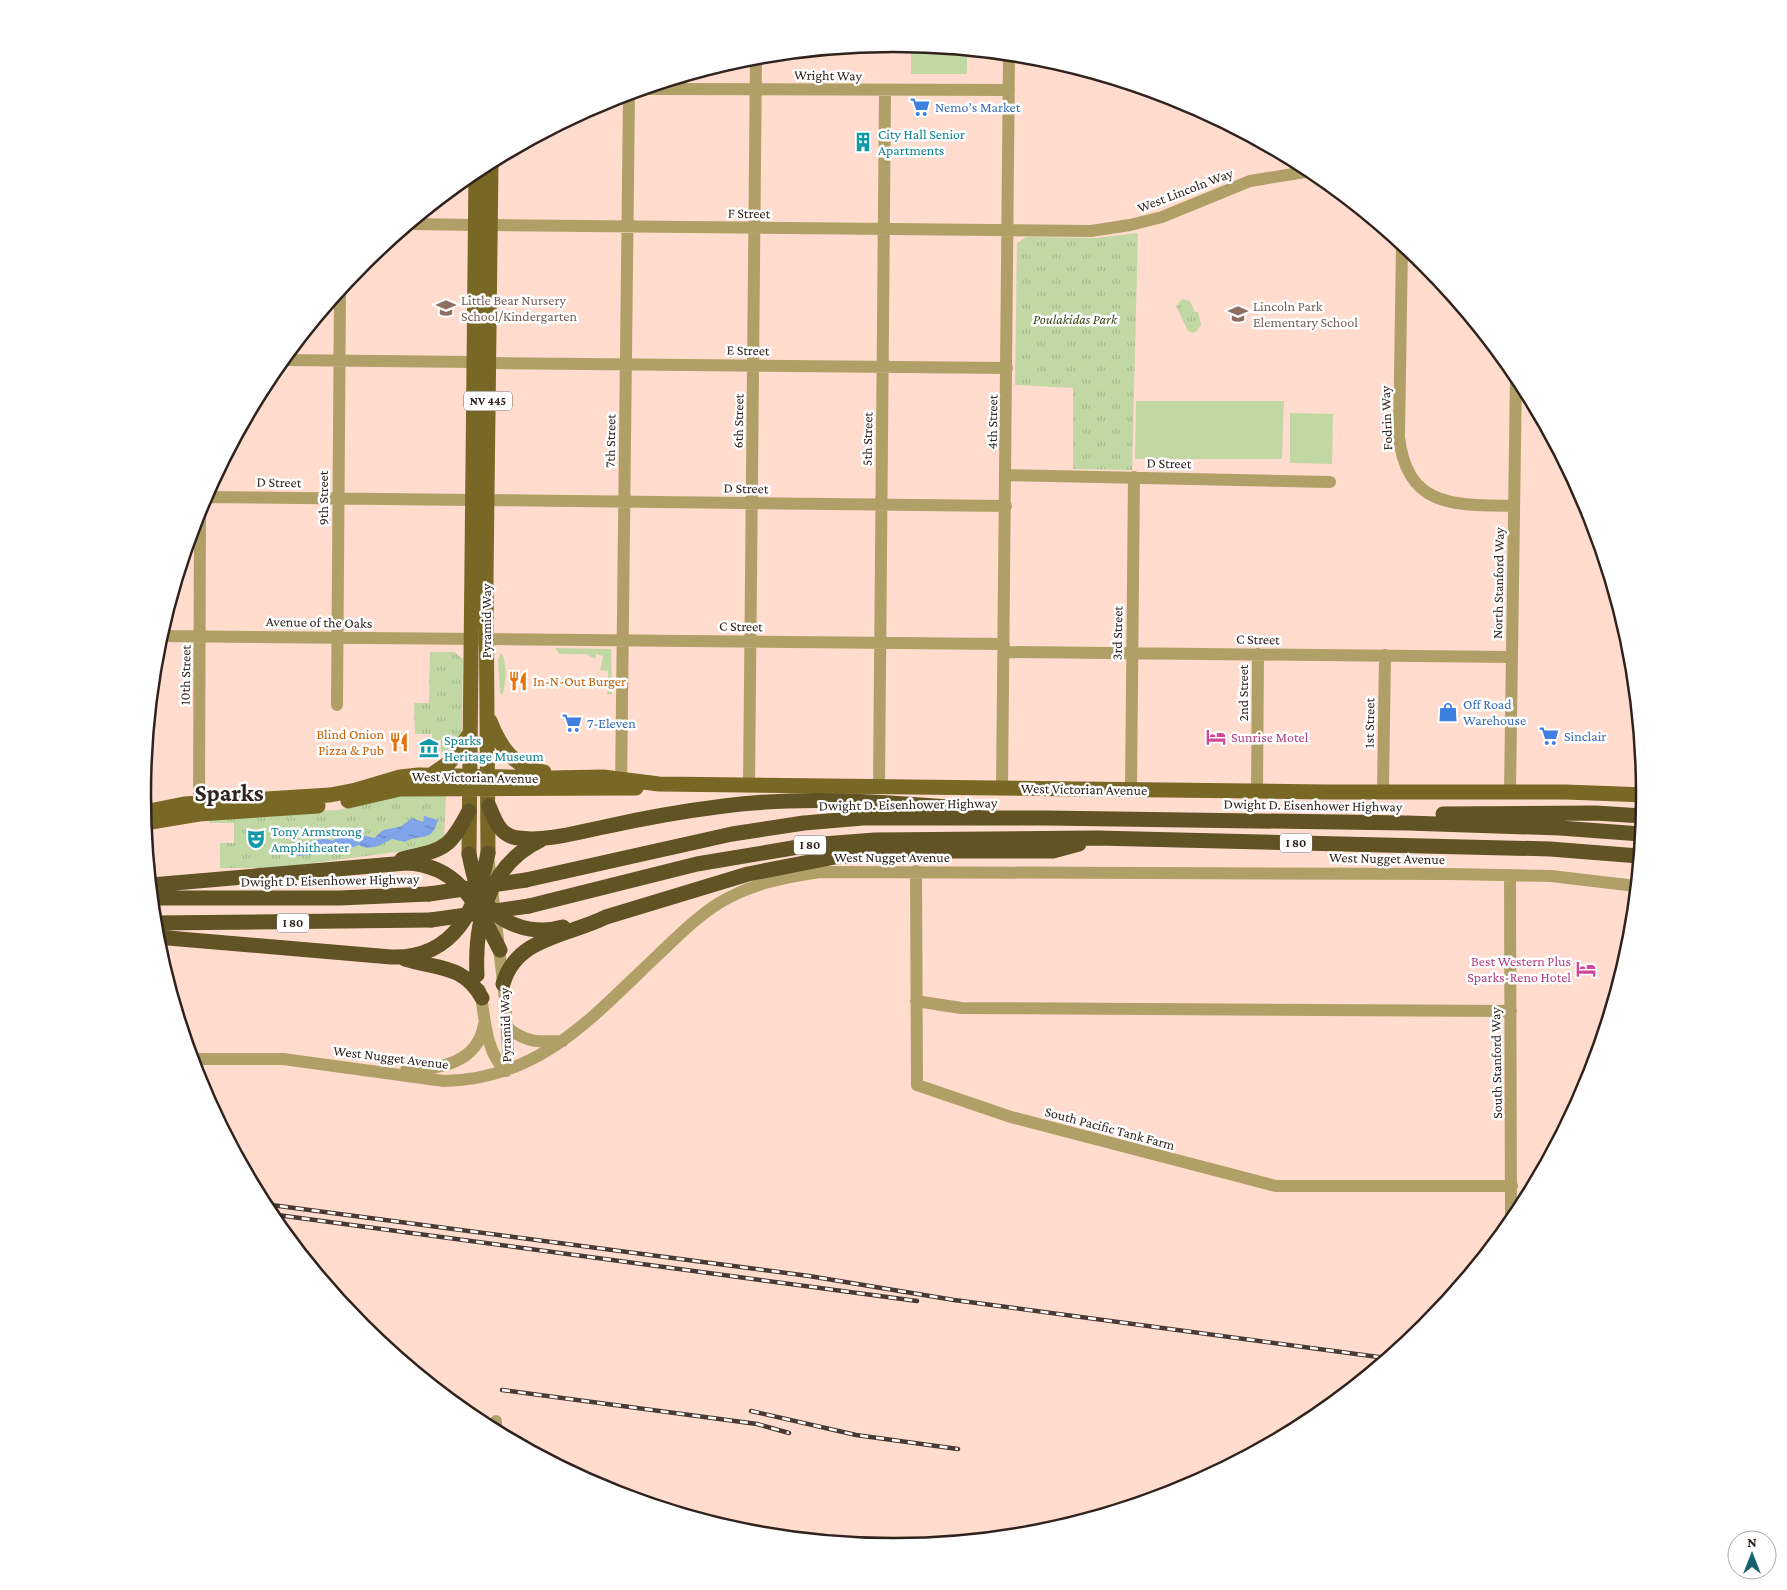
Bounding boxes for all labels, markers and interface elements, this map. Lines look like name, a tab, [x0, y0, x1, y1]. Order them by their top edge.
street label: Wright Way	[794, 66, 863, 84]
supermarket icon: Nemo’s Market	[909, 96, 931, 118]
place label: Nemo’s Market	[935, 99, 1021, 115]
place label: City Hall Senior Apartments	[878, 126, 965, 158]
building icon: City Hall Senior Apartments	[852, 131, 874, 153]
street label: West Lincoln Way	[1135, 164, 1235, 216]
street label: F Street	[728, 205, 771, 221]
place label: Little Bear Nursery School/Kindergarten	[461, 292, 577, 324]
school or university icon: Little Bear Nursery School/Kindergarten	[435, 297, 457, 319]
place label: Lincoln Park Elementary School	[1253, 298, 1358, 330]
school or university icon: Lincoln Park Elementary School	[1227, 303, 1249, 325]
park label: Poulakidas Park	[1033, 311, 1118, 327]
street label: E Street	[726, 342, 770, 358]
street label: Fodrin Way	[1377, 385, 1395, 451]
road number: NV 445	[464, 392, 512, 411]
street label: 6th Street	[730, 393, 746, 448]
street label: 4th Street	[984, 394, 1000, 450]
street label: 5th Street	[859, 411, 875, 466]
street label: 7th Street	[602, 414, 618, 468]
street label: D Street	[1146, 455, 1192, 471]
street label: 9th Street	[315, 470, 331, 525]
street label: D Street	[256, 474, 302, 490]
street label: D Street	[723, 480, 769, 496]
street label: North Stanford Way	[1489, 526, 1507, 639]
street label: Pyramid Way	[478, 583, 494, 658]
street label: 3rd Street	[1109, 605, 1125, 660]
street label: Avenue of the Oaks	[266, 613, 372, 631]
street label: C Street	[719, 618, 763, 634]
street label: C Street	[1236, 631, 1280, 647]
street label: 10th Street	[176, 644, 194, 705]
street label: 2nd Street	[1235, 664, 1251, 721]
restaurant icon: In-N-Out Burger	[507, 670, 529, 692]
place label: In-N-Out Burger	[533, 673, 626, 689]
place label: Off Road Warehouse	[1463, 696, 1526, 728]
street label: 1st Street	[1361, 697, 1377, 748]
shop icon: Off Road Warehouse	[1437, 701, 1459, 723]
supermarket icon: 7-Eleven	[561, 712, 583, 734]
place label: 7-Eleven	[587, 715, 636, 731]
supermarket icon: Sinclair	[1538, 725, 1560, 747]
place label: Blind Onion Pizza & Pub	[316, 726, 384, 758]
hotel icon: Sunrise Motel	[1205, 726, 1227, 748]
place label: Sinclair	[1564, 728, 1606, 744]
place label: Sunrise Motel	[1231, 729, 1309, 745]
restaurant icon: Blind Onion Pizza & Pub	[388, 731, 410, 753]
place label: Sparks Heritage Museum	[444, 732, 544, 764]
museum icon: Sparks Heritage Museum	[418, 737, 440, 759]
street label: West Victorian Avenue	[412, 768, 538, 786]
district label: Sparks	[195, 779, 264, 806]
street label: West Victorian Avenue	[1021, 780, 1147, 798]
street label: Dwight D. Eisenhower Highway	[819, 794, 998, 814]
street label: Dwight D. Eisenhower Highway	[1224, 795, 1403, 815]
place label: Tony Armstrong Amphitheater	[271, 823, 362, 855]
theatre icon: Tony Armstrong Amphitheater	[245, 828, 267, 850]
road number: I 80	[1280, 834, 1312, 852]
road number: I 80	[794, 836, 826, 854]
street label: West Nugget Avenue	[834, 849, 950, 865]
street label: West Nugget Avenue	[1329, 849, 1445, 867]
street label: Dwight D. Eisenhower Highway	[241, 870, 420, 890]
road number: I 80	[277, 914, 309, 932]
place label: Best Western Plus Sparks-Reno Hotel	[1467, 953, 1571, 985]
hotel icon: Best Western Plus Sparks-Reno Hotel	[1575, 958, 1597, 980]
street label: Pyramid Way	[496, 987, 514, 1063]
street label: South Stanford Way	[1487, 1007, 1505, 1119]
street label: West Nugget Avenue	[333, 1042, 449, 1072]
street label: South Pacific Tank Farm	[1043, 1103, 1177, 1153]
north arrow	[1727, 1530, 1777, 1580]
text: N	[1747, 1534, 1757, 1550]

